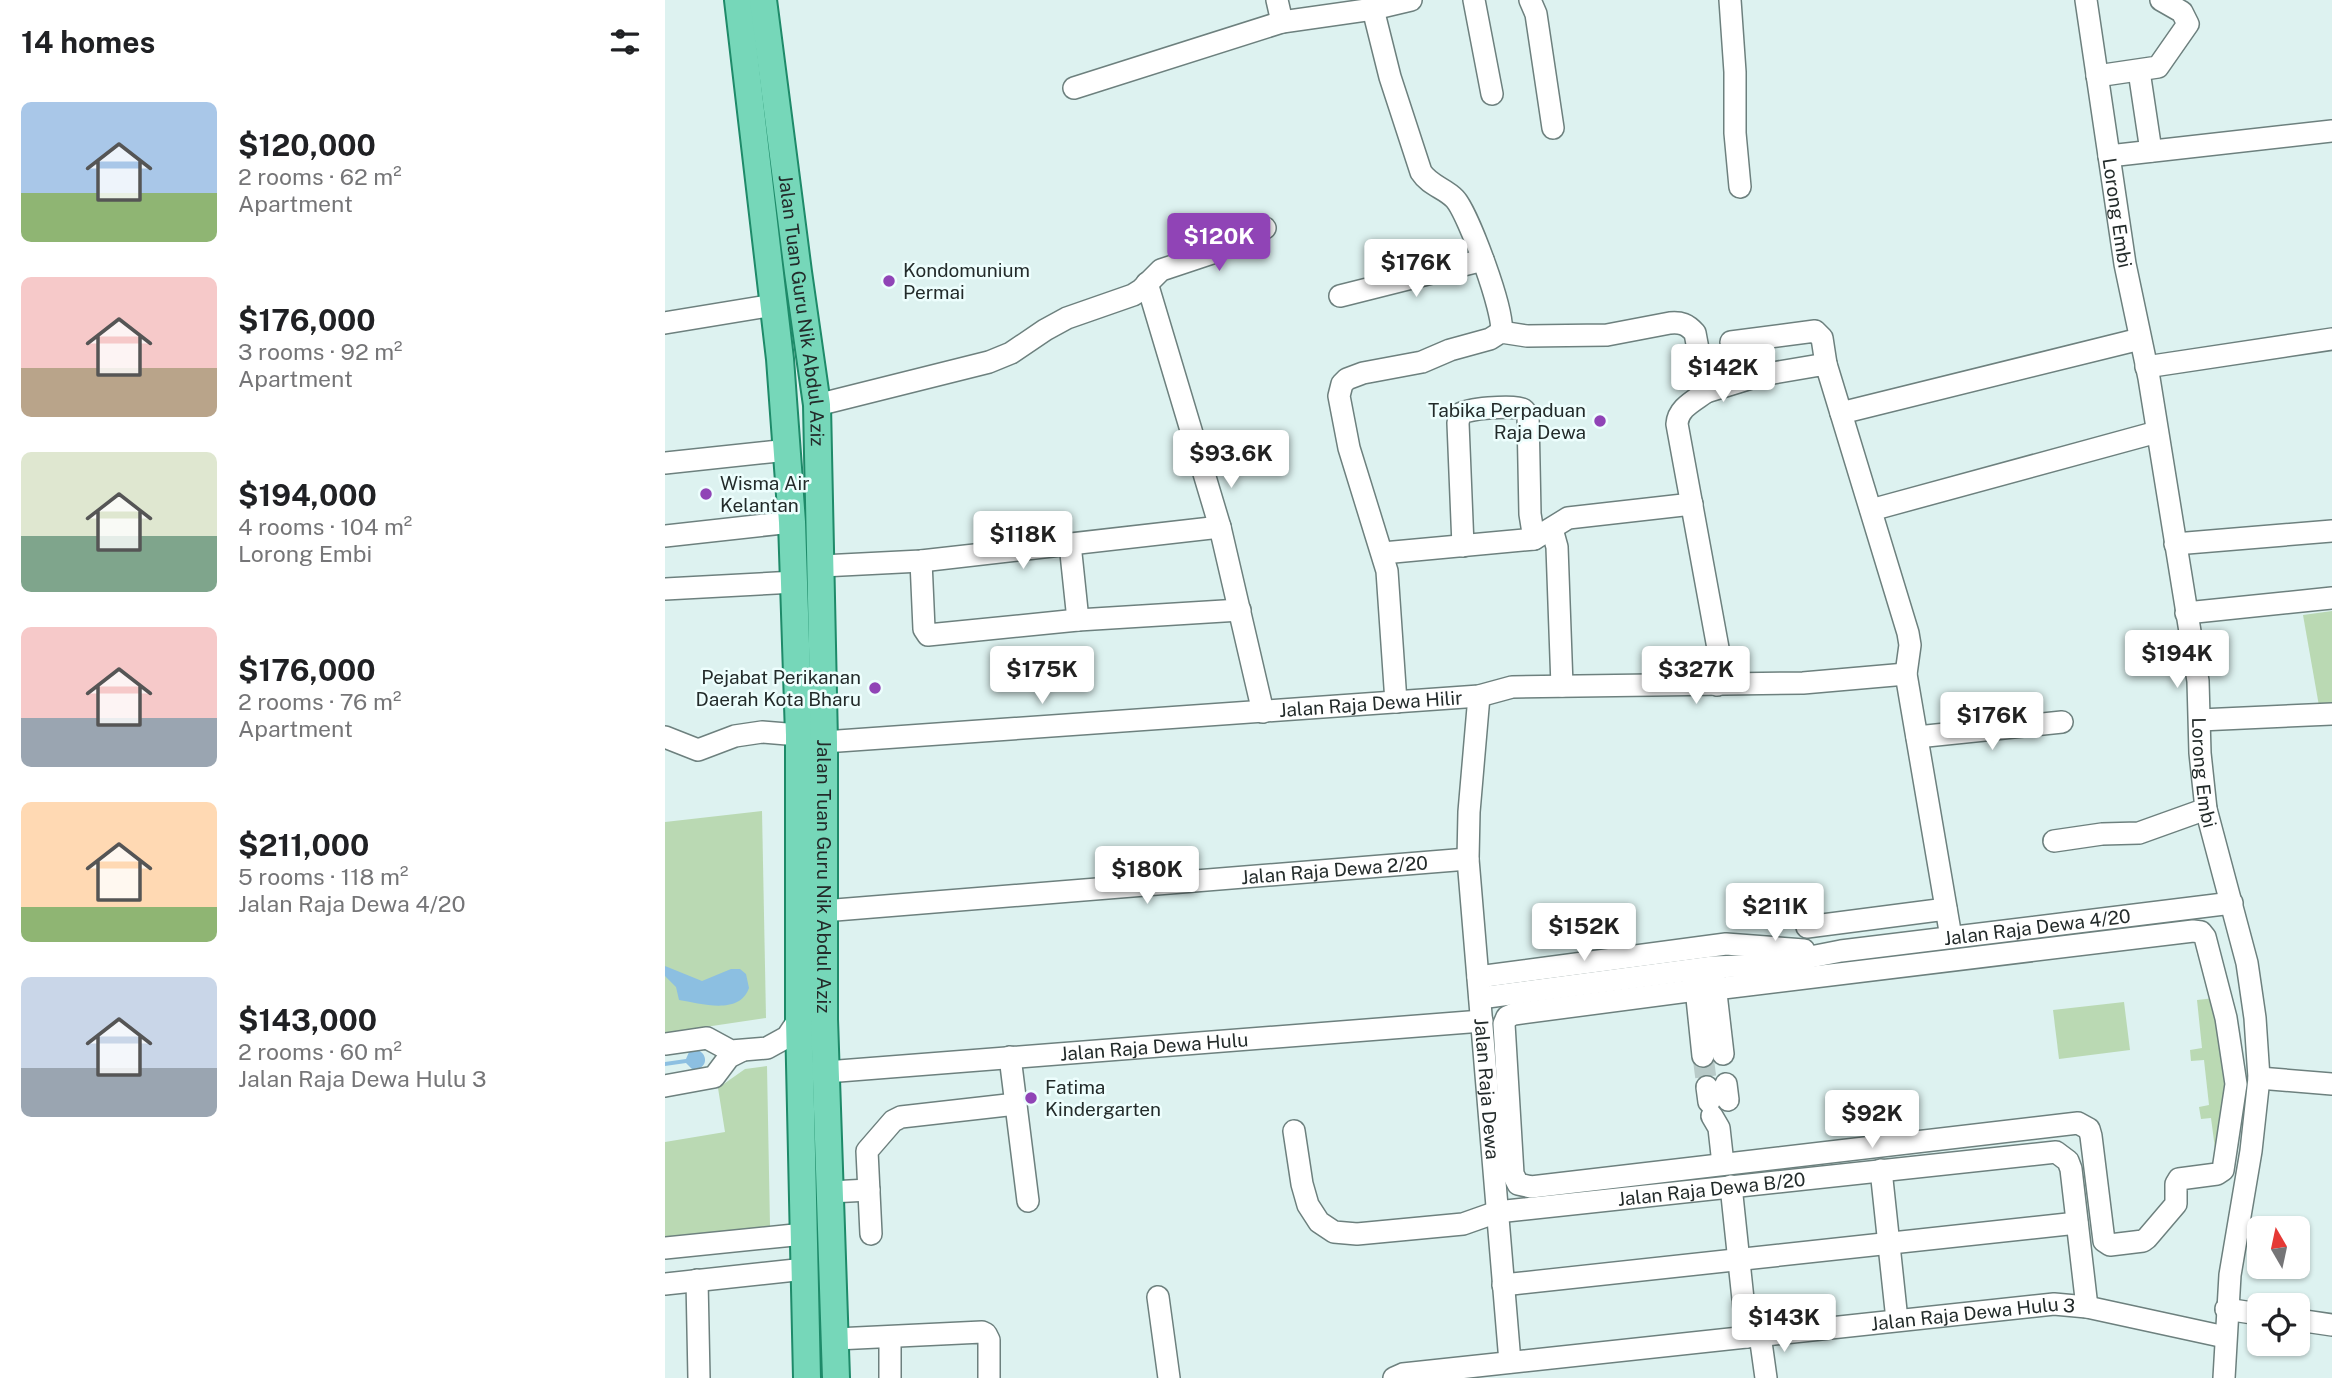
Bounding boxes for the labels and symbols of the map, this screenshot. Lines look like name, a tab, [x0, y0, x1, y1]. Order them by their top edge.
street label: Lorong Embi	[2098, 156, 2136, 270]
street label: Jalan Tuan Guru Nik Abdul Aziz	[775, 173, 829, 447]
pin: $120K	[1170, 214, 1268, 273]
pin: $176K	[1367, 240, 1465, 299]
place label: Kondomunium Permai	[903, 259, 1030, 303]
marker: Kondomunium Permai	[881, 273, 897, 289]
pin: $142K	[1674, 344, 1772, 404]
place label: Tabika Perpaduan Raja Dewa	[1428, 399, 1586, 443]
marker: Tabika Perpaduan Raja Dewa	[1592, 413, 1608, 429]
pin: $93.6K	[1174, 430, 1288, 490]
place label: Wisma Air Kelantan	[720, 472, 810, 516]
marker: Wisma Air Kelantan	[698, 486, 714, 502]
pin: $118K	[974, 512, 1072, 571]
pin: $194K	[2128, 630, 2226, 690]
pin: $175K	[993, 646, 1091, 706]
pin: $327K	[1647, 646, 1745, 706]
place label: Pejabat Perikanan Daerah Kota Bharu	[696, 666, 861, 710]
marker: Pejabat Perikanan Daerah Kota Bharu	[867, 680, 883, 696]
street label: Jalan Raja Dewa Hilir	[1278, 686, 1463, 721]
pin: $176K	[1943, 692, 2041, 752]
street label: Lorong Embi	[2188, 717, 2221, 830]
street label: Jalan Tuan Guru Nik Abdul Aziz	[813, 739, 835, 1013]
pin: $180K	[1098, 846, 1196, 906]
street label: Jalan Raja Dewa 2/20	[1240, 851, 1429, 888]
pin: $211K	[1726, 884, 1824, 943]
pin: $152K	[1535, 904, 1633, 963]
street label: Jalan Raja Dewa 4/20	[1942, 905, 2132, 949]
street label: Jalan Raja Dewa	[1470, 1017, 1504, 1160]
street label: Jalan Raja Dewa Hulu	[1059, 1028, 1249, 1065]
place label: Fatima Kindergarten	[1045, 1076, 1161, 1120]
marker: Fatima Kindergarten	[1023, 1090, 1039, 1106]
pin: $92K	[1831, 1090, 1913, 1150]
street label: Jalan Raja Dewa B/20	[1616, 1168, 1807, 1210]
north arrow	[2247, 1216, 2310, 1279]
street label: Jalan Raja Dewa Hulu 3	[1870, 1293, 2076, 1335]
pin: $143K	[1735, 1294, 1833, 1354]

